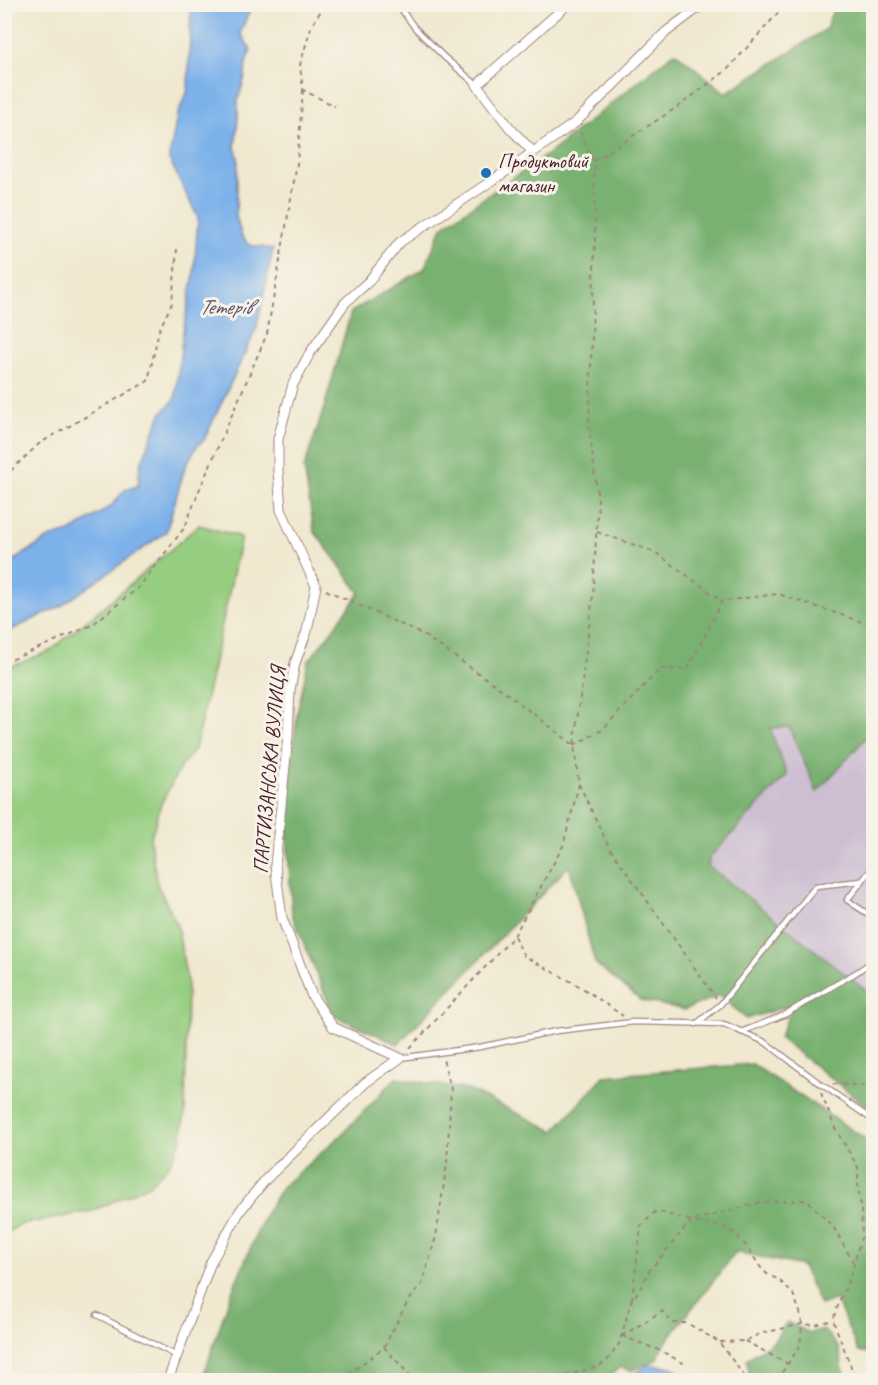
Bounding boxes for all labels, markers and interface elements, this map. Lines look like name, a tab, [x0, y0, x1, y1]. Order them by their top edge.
place label: Продуктовий магазин	[498, 148, 589, 198]
marker: Продуктовий магазин	[479, 166, 493, 180]
water label: Тетерів	[199, 293, 259, 321]
street label: ПАРТИЗАНСЬКА ВУЛИЦЯ	[247, 662, 291, 875]

